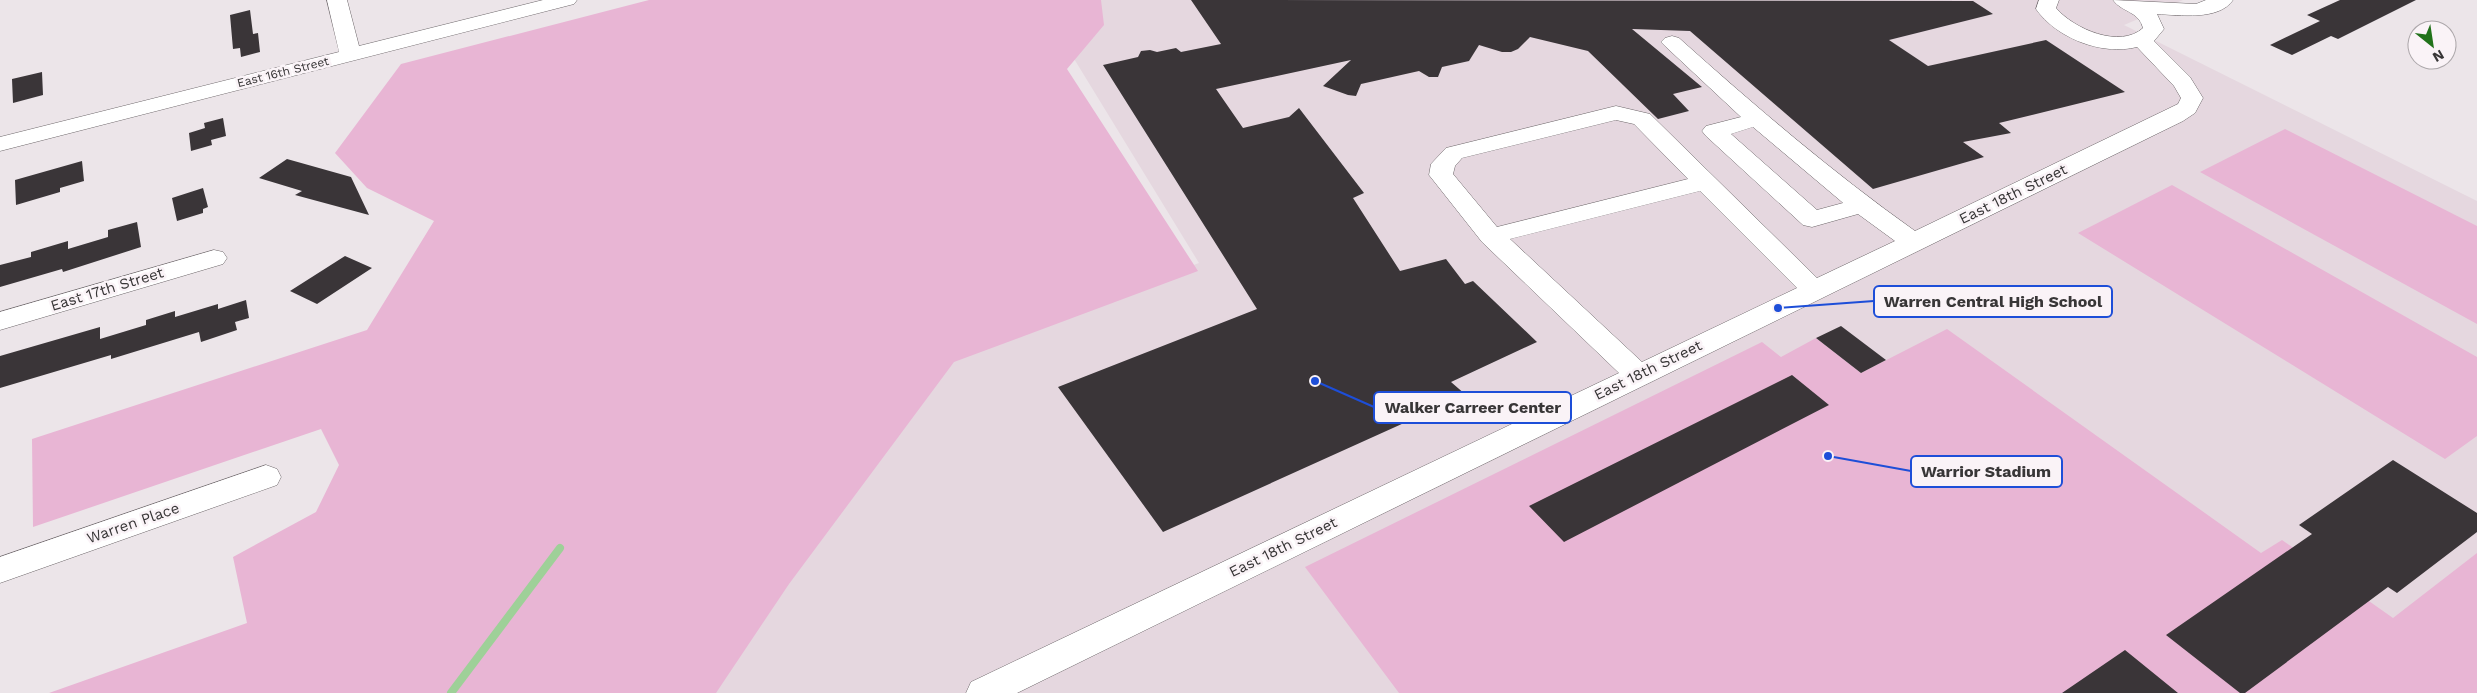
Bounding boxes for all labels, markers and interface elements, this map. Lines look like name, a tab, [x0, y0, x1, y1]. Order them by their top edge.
north arrow	[2407, 20, 2457, 70]
text: N	[2430, 47, 2447, 66]
street label: East 16th Street	[236, 54, 330, 90]
street label: East 18th Street	[1956, 160, 2071, 228]
street label: East 17th Street	[48, 263, 166, 315]
callout: Warren Central High School	[1874, 286, 2112, 317]
text: Warren Central High School	[1884, 292, 2103, 311]
street label: East 18th Street	[1591, 336, 1706, 404]
callout: Walker Carreer Center	[1374, 392, 1571, 423]
text: Walker Carreer Center	[1385, 398, 1561, 417]
callout: Warrior Stadium	[1911, 456, 2062, 487]
text: Warrior Stadium	[1921, 462, 2051, 481]
street label: Warren Place	[84, 499, 182, 547]
street label: East 18th Street	[1226, 513, 1341, 581]

